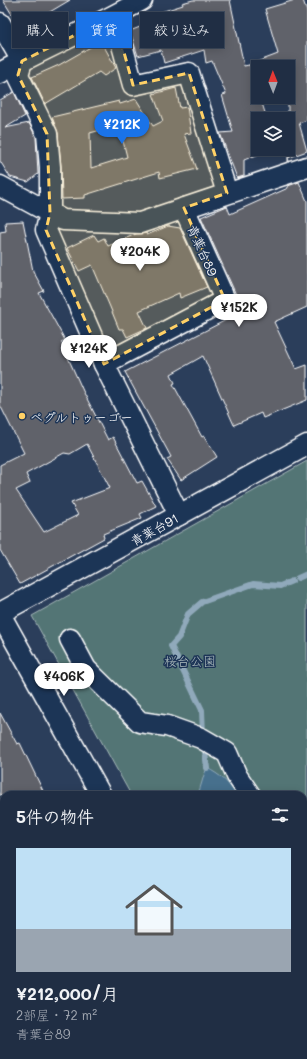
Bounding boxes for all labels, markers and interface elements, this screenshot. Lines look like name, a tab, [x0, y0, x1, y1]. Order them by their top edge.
chip: 購入	[12, 12, 68, 48]
chip: 賃貸	[76, 12, 132, 48]
chip: 絞り込み	[140, 12, 224, 48]
north arrow	[251, 60, 295, 104]
map controls	[251, 60, 295, 156]
pin: ¥212K	[94, 111, 150, 145]
button: layers	[251, 112, 295, 156]
text: ¥212K	[103, 115, 141, 132]
street label: 青葉台89	[184, 222, 222, 279]
pin: ¥204K	[112, 238, 168, 272]
text: ¥204K	[120, 242, 160, 259]
pin: ¥152K	[211, 294, 267, 328]
text: ¥152K	[220, 298, 258, 315]
pin: ¥124K	[61, 335, 117, 369]
text: ¥124K	[70, 339, 108, 356]
place label: ペグルトゥーゴー	[30, 408, 133, 425]
marker: ペグルトゥーゴー	[17, 411, 27, 421]
street label: 青葉台91	[127, 509, 181, 549]
park label: 桜台公園	[164, 652, 216, 669]
pin: ¥406K	[36, 663, 92, 697]
text: ¥406K	[43, 667, 85, 684]
icon: filters	[269, 804, 291, 826]
text: 5件の物件	[16, 805, 94, 827]
icon: home	[118, 874, 190, 946]
text: ¥212,000/月	[16, 982, 119, 1004]
text: 2部屋 · 72 m²	[16, 1006, 97, 1023]
text: 青葉台89	[16, 1025, 71, 1042]

